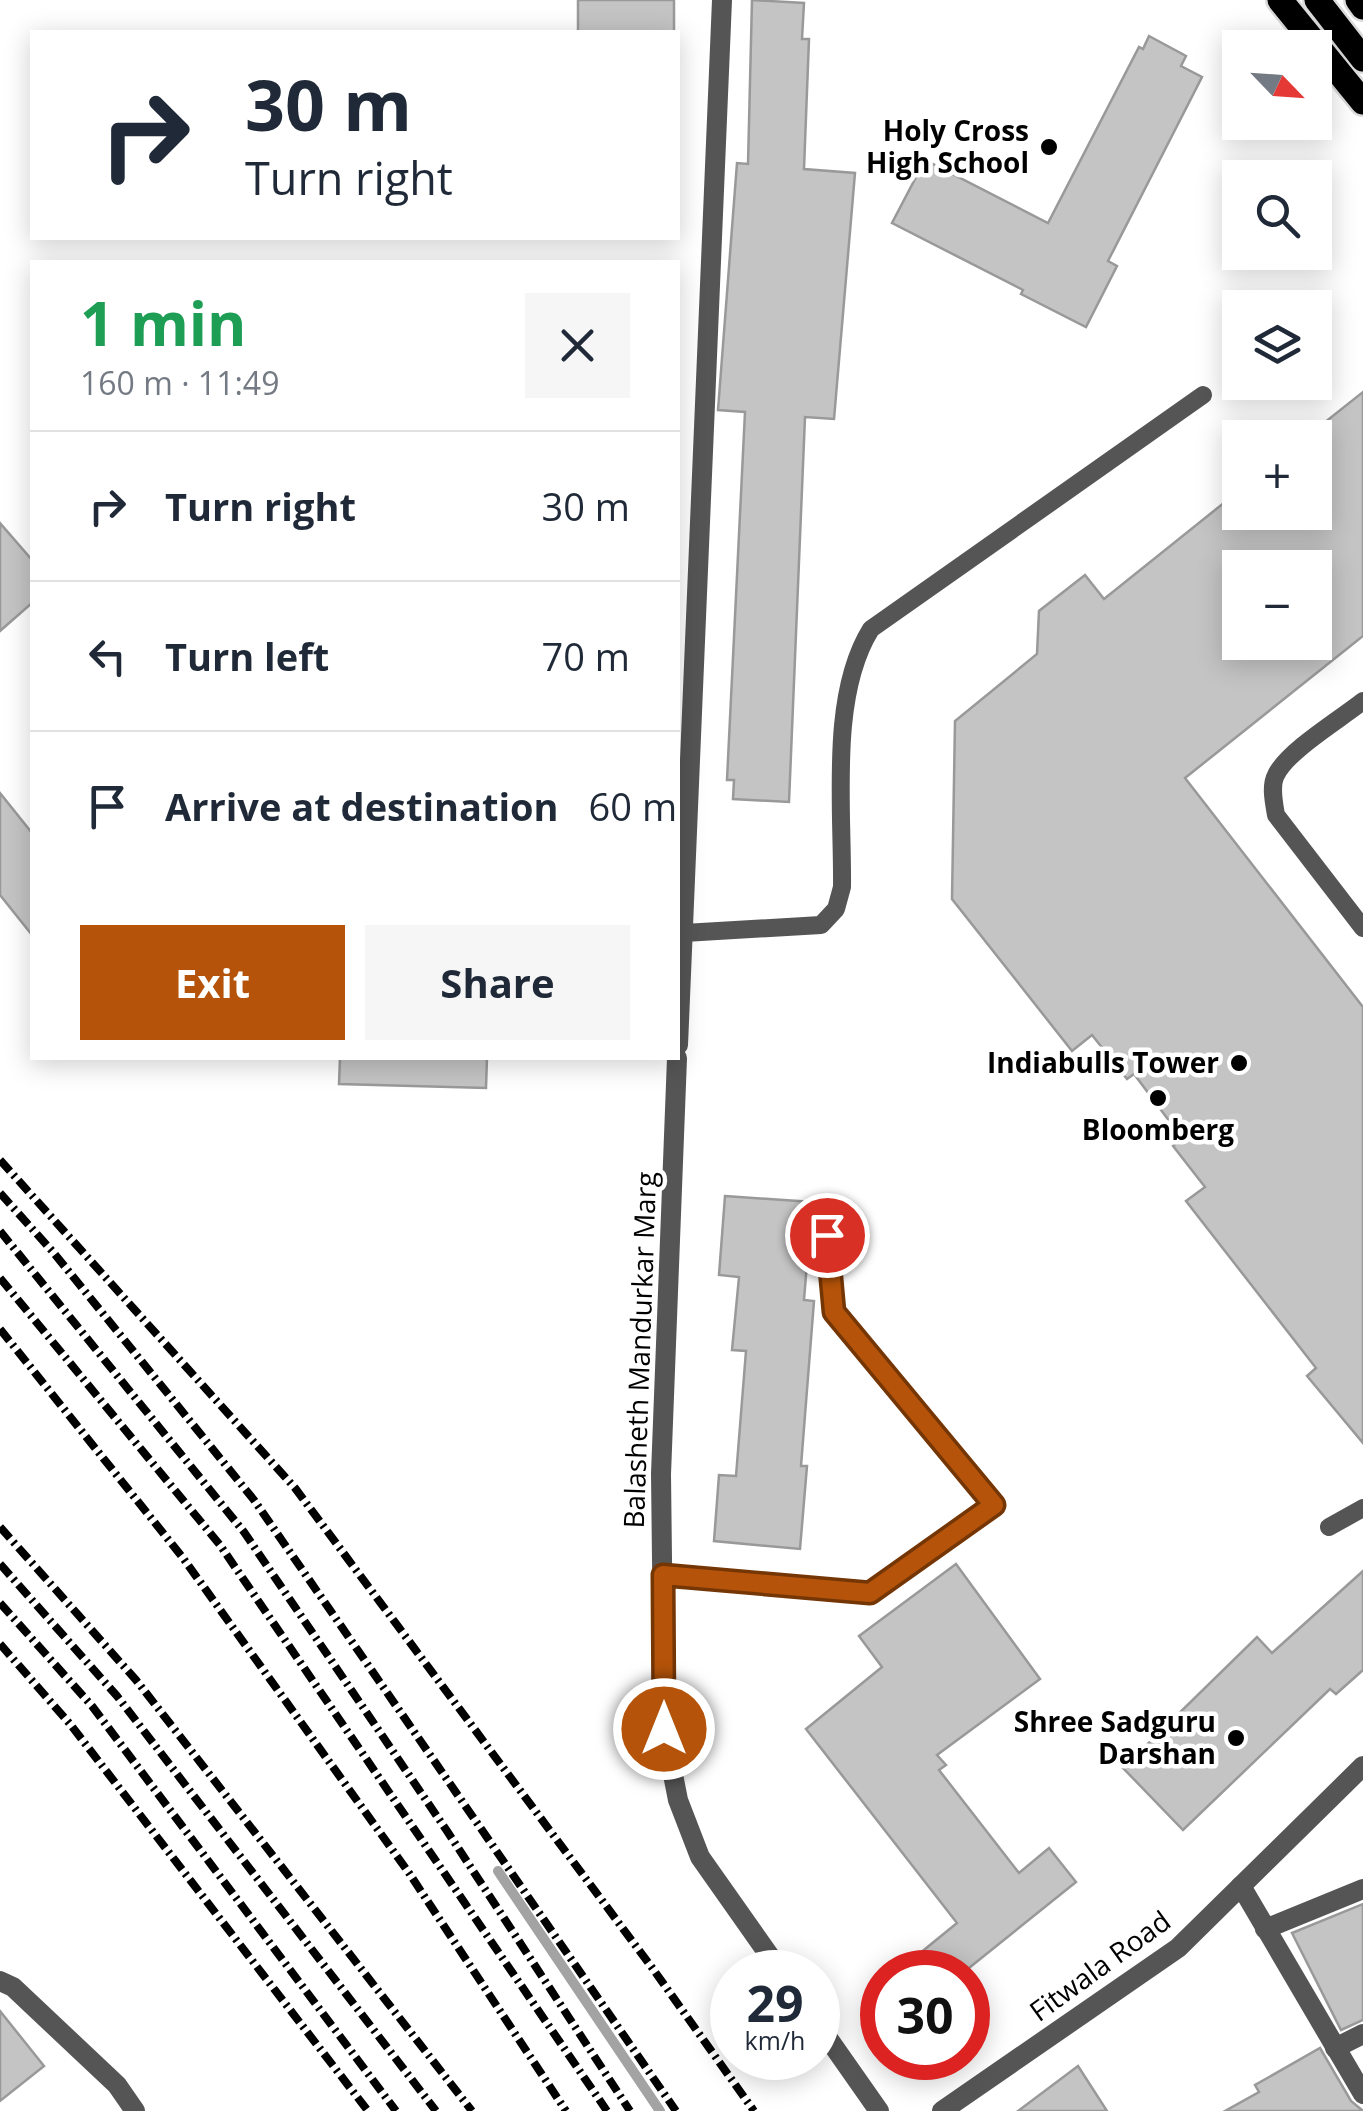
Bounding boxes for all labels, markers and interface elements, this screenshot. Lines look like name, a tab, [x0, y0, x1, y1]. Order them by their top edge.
north arrow	[1222, 30, 1332, 140]
map controls	[1222, 30, 1332, 660]
text: 30 m	[245, 56, 412, 152]
icon: right	[80, 70, 210, 200]
place label: Holy Cross High School	[866, 111, 1029, 181]
marker: Holy Cross High School	[1038, 136, 1060, 158]
text: Turn right	[245, 147, 453, 208]
button: search	[1222, 160, 1332, 270]
text: 1 min	[80, 282, 247, 364]
button: layers	[1222, 290, 1332, 400]
button: close	[525, 293, 630, 398]
text: 160 m · 11:49	[80, 361, 279, 404]
button: +	[1222, 420, 1332, 530]
icon: right	[80, 479, 135, 534]
text: Turn right	[165, 480, 356, 532]
text: 30 m	[541, 480, 630, 532]
button: −	[1222, 550, 1332, 660]
icon: left	[80, 629, 135, 684]
text: Turn left	[165, 630, 329, 682]
text: 70 m	[541, 630, 630, 682]
icon: arrive	[80, 779, 135, 834]
text: Arrive at destination	[165, 780, 559, 832]
text: 60 m	[589, 780, 677, 832]
button: Exit	[80, 925, 345, 1040]
button: Share	[365, 925, 630, 1040]
place label: Indiabulls Tower	[987, 1043, 1219, 1081]
marker: Indiabulls Tower	[1228, 1052, 1250, 1074]
marker: Bloomberg	[1147, 1087, 1169, 1109]
place label: Bloomberg	[1082, 1110, 1234, 1148]
street label: Balasheth Mandurkar Marg	[614, 1171, 664, 1529]
pin	[785, 1193, 870, 1278]
icon: arrive	[800, 1208, 855, 1263]
position arrow	[612, 1677, 716, 1781]
place label: Shree Sadguru Darshan	[1014, 1702, 1216, 1772]
marker: Shree Sadguru Darshan	[1225, 1727, 1247, 1749]
street label: Fitwala Road	[1021, 1901, 1178, 2029]
speed limit sign: 30	[860, 1950, 990, 2080]
text: 29	[746, 1969, 804, 2037]
text: km/h	[745, 2023, 805, 2057]

